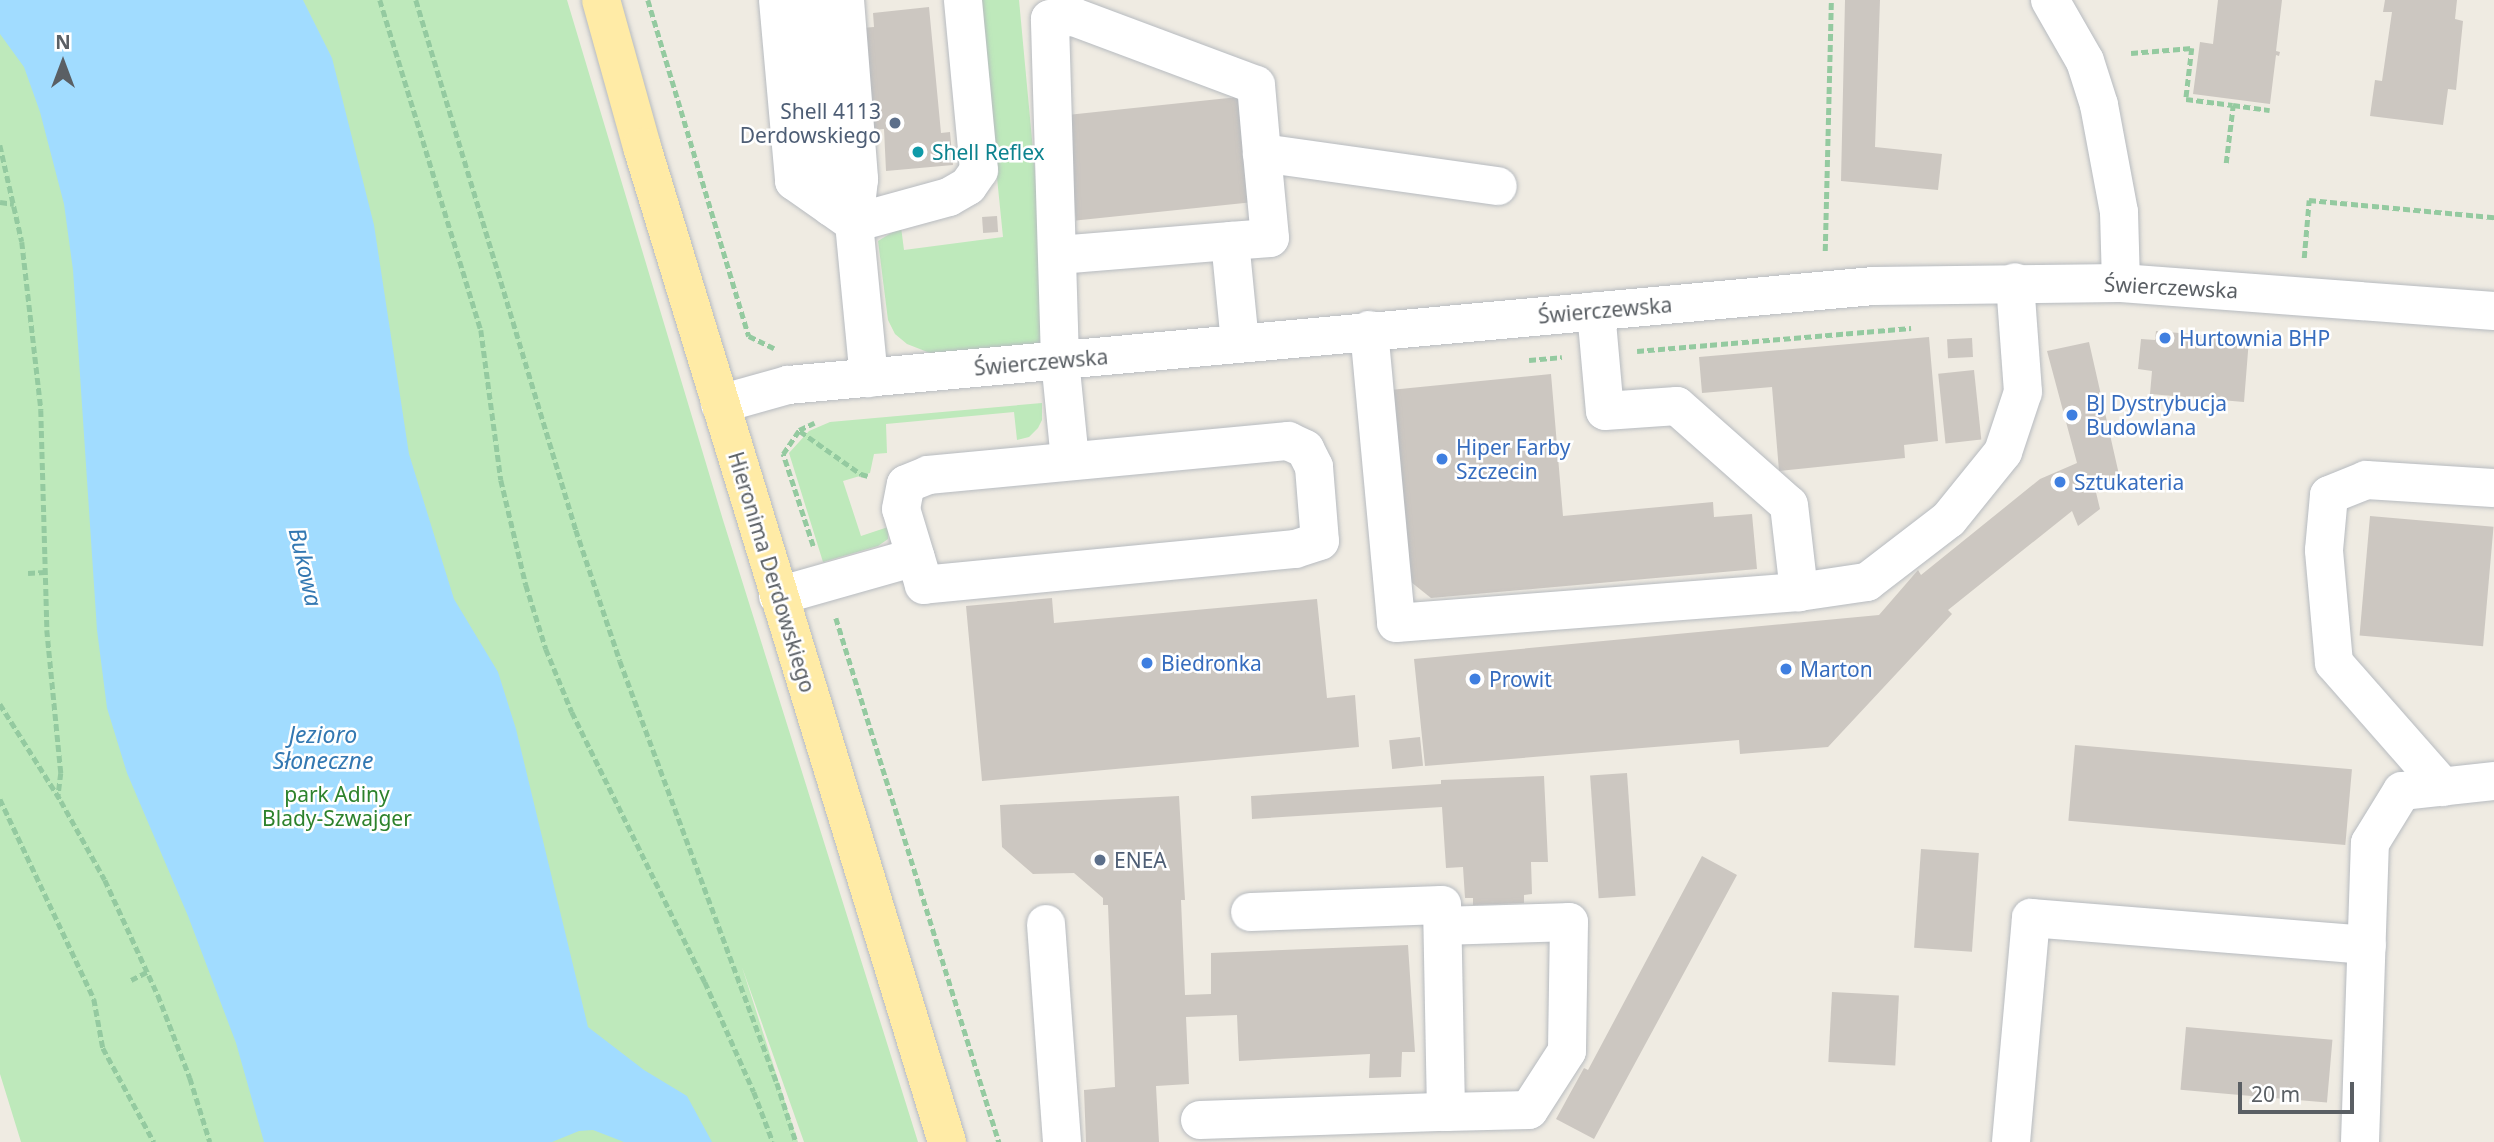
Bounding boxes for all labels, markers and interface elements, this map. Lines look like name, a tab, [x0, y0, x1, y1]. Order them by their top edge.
north arrow	[28, 28, 98, 98]
text: N	[55, 29, 71, 55]
place label: Shell 4113 Derdowskiego	[740, 98, 881, 148]
marker: Shell 4113 Derdowskiego	[887, 115, 903, 131]
place label: Shell Reflex	[932, 139, 1045, 165]
marker: Shell Reflex	[910, 144, 926, 160]
street label: Świerczewska	[2103, 271, 2239, 303]
street label: Świerczewska	[1537, 292, 1673, 328]
place label: Hurtownia BHP	[2179, 325, 2330, 351]
marker: Hurtownia BHP	[2157, 330, 2173, 346]
street label: Świerczewska	[973, 344, 1109, 380]
place label: BJ Dystrybucja Budowlana	[2086, 390, 2227, 440]
marker: BJ Dystrybucja Budowlana	[2064, 407, 2080, 423]
place label: Hiper Farby Szczecin	[1456, 434, 1570, 484]
street label: Hieronima Derdowskiego	[723, 449, 821, 695]
marker: Hiper Farby Szczecin	[1434, 451, 1450, 467]
place label: Sztukateria	[2074, 469, 2184, 495]
marker: Sztukateria	[2052, 474, 2068, 490]
water label: Bukowa	[284, 525, 328, 609]
place label: Biedronka	[1161, 650, 1262, 676]
marker: Biedronka	[1139, 655, 1155, 671]
place label: Marton	[1800, 656, 1873, 682]
marker: Marton	[1778, 661, 1794, 677]
place label: Prowit	[1489, 666, 1552, 692]
marker: Prowit	[1467, 671, 1483, 687]
water label: Jezioro Słoneczne	[273, 720, 373, 774]
park label: park Adiny Blady-Szwajger	[262, 781, 412, 831]
place label: ENEA	[1114, 847, 1167, 873]
marker: ENEA	[1092, 852, 1108, 868]
scale bar	[2242, 1068, 2358, 1112]
text: 20 m	[2251, 1080, 2300, 1108]

